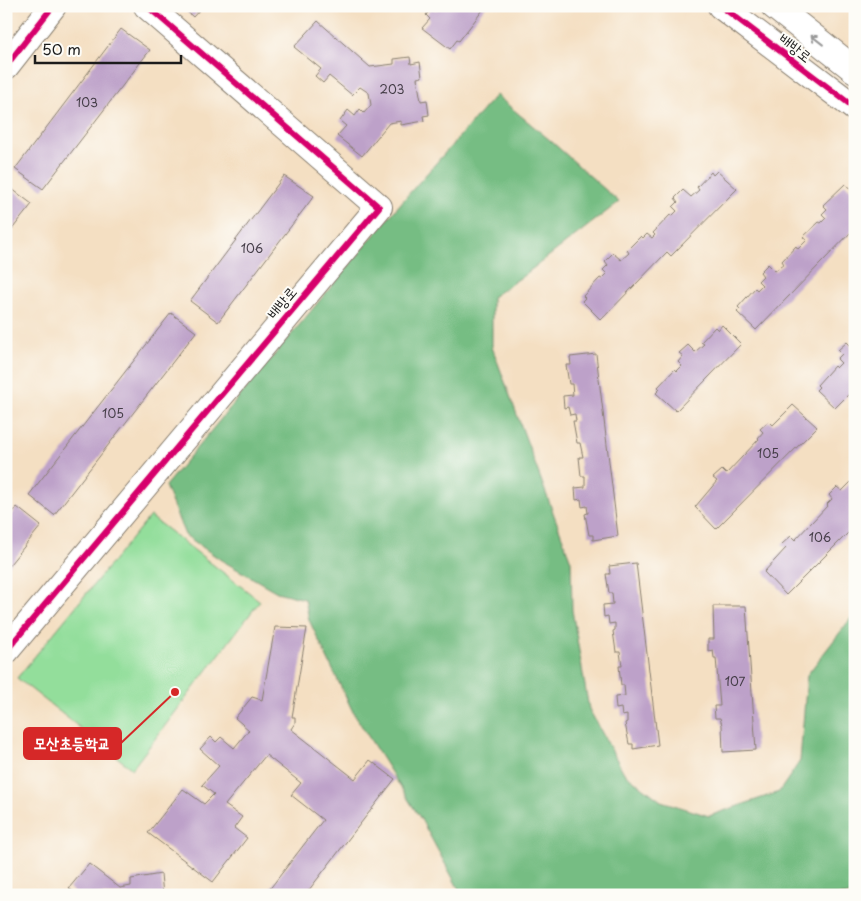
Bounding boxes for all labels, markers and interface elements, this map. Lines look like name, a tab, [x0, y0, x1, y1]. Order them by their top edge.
street label: 배방로	[775, 27, 817, 67]
scale bar	[35, 32, 181, 64]
one-way arrow	[810, 34, 823, 45]
text: 50 m	[42, 37, 81, 60]
house number: 203	[380, 80, 404, 98]
house number: 103	[76, 93, 98, 111]
house number: 106	[241, 239, 263, 257]
street label: 배방로	[260, 281, 301, 323]
house number: 105	[102, 404, 124, 422]
house number: 105	[757, 444, 779, 462]
house number: 106	[809, 528, 831, 546]
house number: 107	[725, 672, 746, 690]
callout: 모산초등학교	[24, 728, 121, 759]
text: 모산초등학교	[33, 730, 111, 754]

